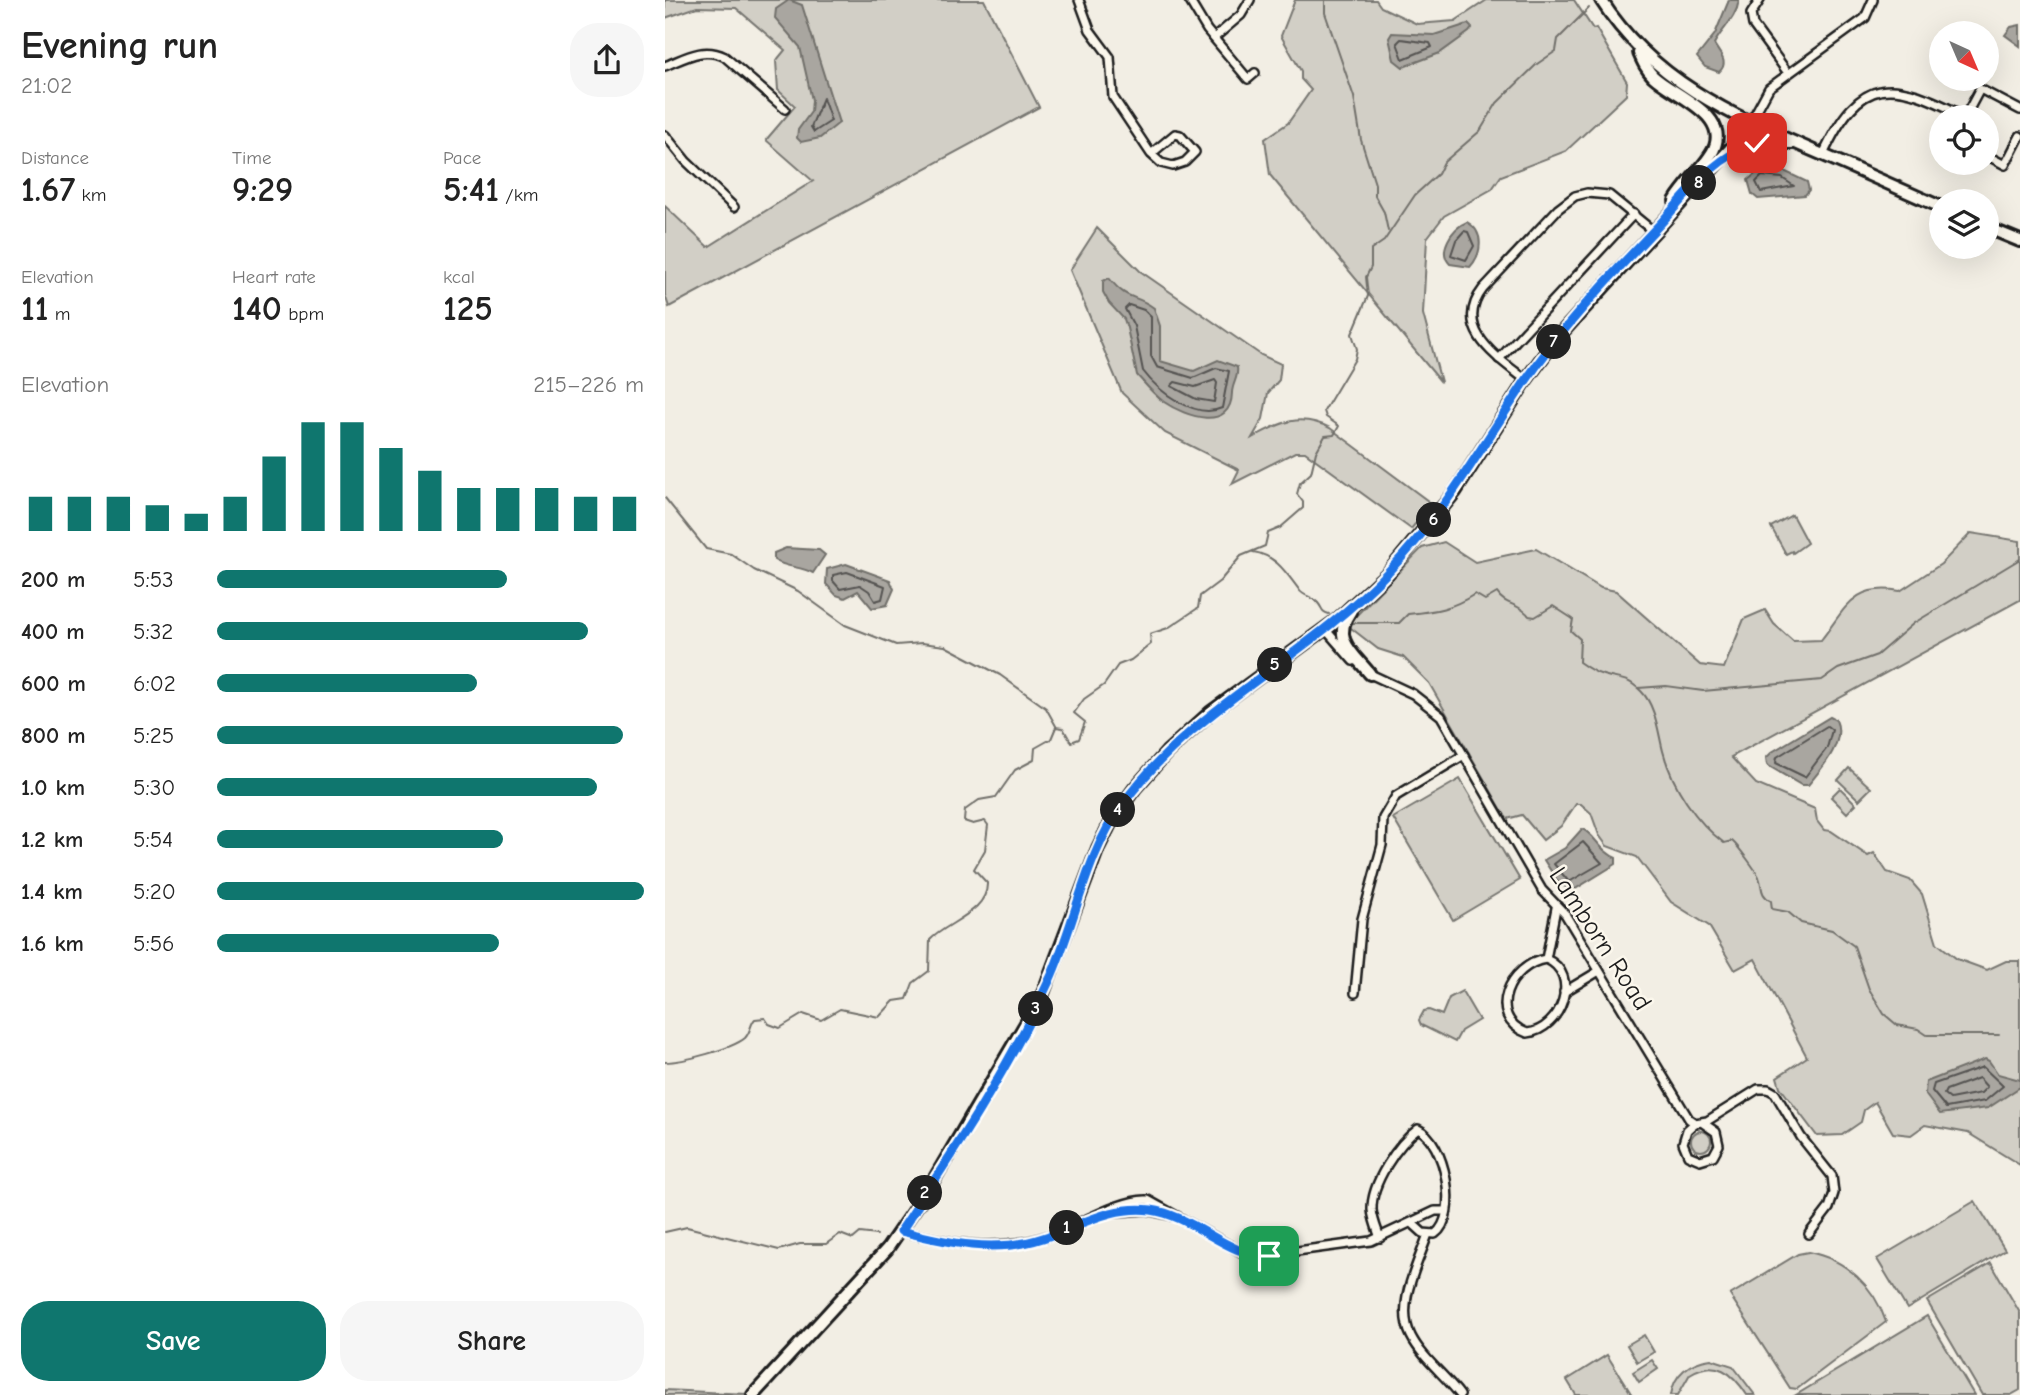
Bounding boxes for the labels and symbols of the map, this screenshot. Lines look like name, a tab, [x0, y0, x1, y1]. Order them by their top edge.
north arrow	[1929, 21, 1999, 91]
pin	[1727, 113, 1787, 173]
pin: 8	[1681, 166, 1717, 200]
pin: 7	[1537, 324, 1571, 360]
pin: 6	[1417, 503, 1451, 538]
pin: 5	[1257, 648, 1293, 682]
pin: 4	[1100, 792, 1135, 828]
street label: Lamborn Road	[1543, 862, 1657, 1016]
pin: 3	[1019, 992, 1053, 1026]
pin: 2	[908, 1176, 943, 1210]
pin: 1	[1049, 1210, 1085, 1246]
pin	[1239, 1226, 1299, 1286]

